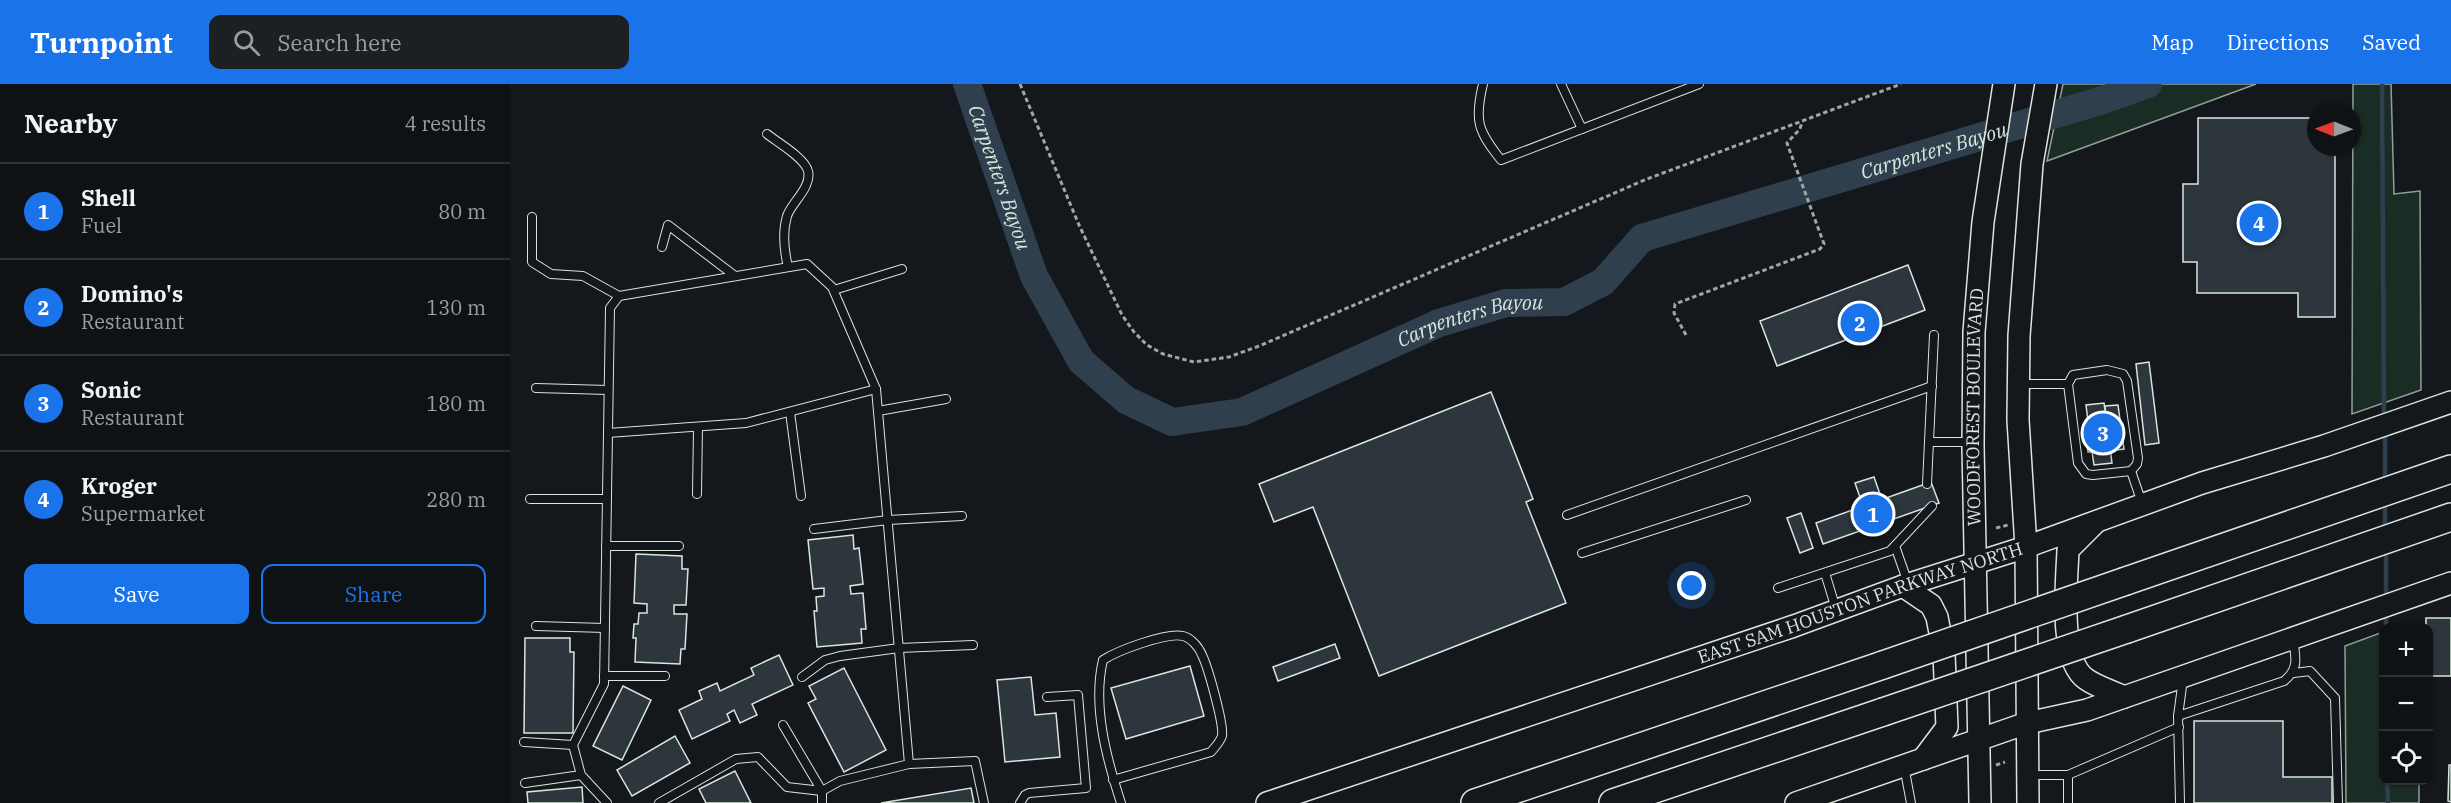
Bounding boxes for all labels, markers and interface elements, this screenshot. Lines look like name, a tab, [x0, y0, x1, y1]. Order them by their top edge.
search box	[209, 15, 629, 69]
text: Turnpoint	[30, 24, 173, 61]
icon: search	[230, 26, 263, 59]
text: Search here	[278, 28, 402, 57]
text: Map	[2151, 28, 2194, 56]
text: Directions	[2227, 28, 2329, 56]
text: Saved	[2362, 28, 2421, 56]
water label: Carpenters Bayou	[962, 101, 1038, 254]
north arrow	[2307, 102, 2361, 156]
text: Nearby	[24, 106, 118, 140]
text: 4 results	[405, 110, 486, 137]
water label: Carpenters Bayou	[1857, 115, 2011, 185]
text: Shell	[81, 183, 136, 212]
text: 1	[38, 198, 50, 225]
text: 80 m	[438, 198, 486, 225]
pin: 4	[2240, 200, 2278, 246]
text: Fuel	[81, 212, 122, 239]
text: Domino's	[81, 279, 183, 308]
street label: WOODFOREST BOULEVARD	[1961, 287, 1989, 526]
water label: Carpenters Bayou	[1392, 288, 1544, 353]
text: 2	[38, 294, 50, 321]
text: 130 m	[426, 294, 486, 321]
pin: 2	[1840, 300, 1880, 346]
text: Restaurant	[81, 308, 184, 335]
text: Sonic	[81, 375, 141, 404]
text: 3	[38, 390, 50, 417]
text: 180 m	[426, 390, 486, 417]
text: Restaurant	[81, 404, 184, 431]
pin: 3	[2084, 410, 2122, 456]
text: Kroger	[81, 471, 157, 500]
text: 4	[38, 486, 50, 513]
text: 280 m	[426, 486, 486, 513]
pin: 1	[1854, 492, 1892, 536]
text: Supermarket	[81, 500, 205, 527]
street label: EAST SAM HOUSTON PARKWAY NORTH	[1694, 537, 2026, 669]
button: Save	[24, 564, 249, 624]
button: Share	[261, 564, 486, 624]
your location	[1677, 571, 1706, 600]
map controls	[2379, 623, 2433, 785]
button: +	[2379, 623, 2433, 677]
button: −	[2379, 677, 2433, 731]
button: locate	[2379, 731, 2433, 785]

